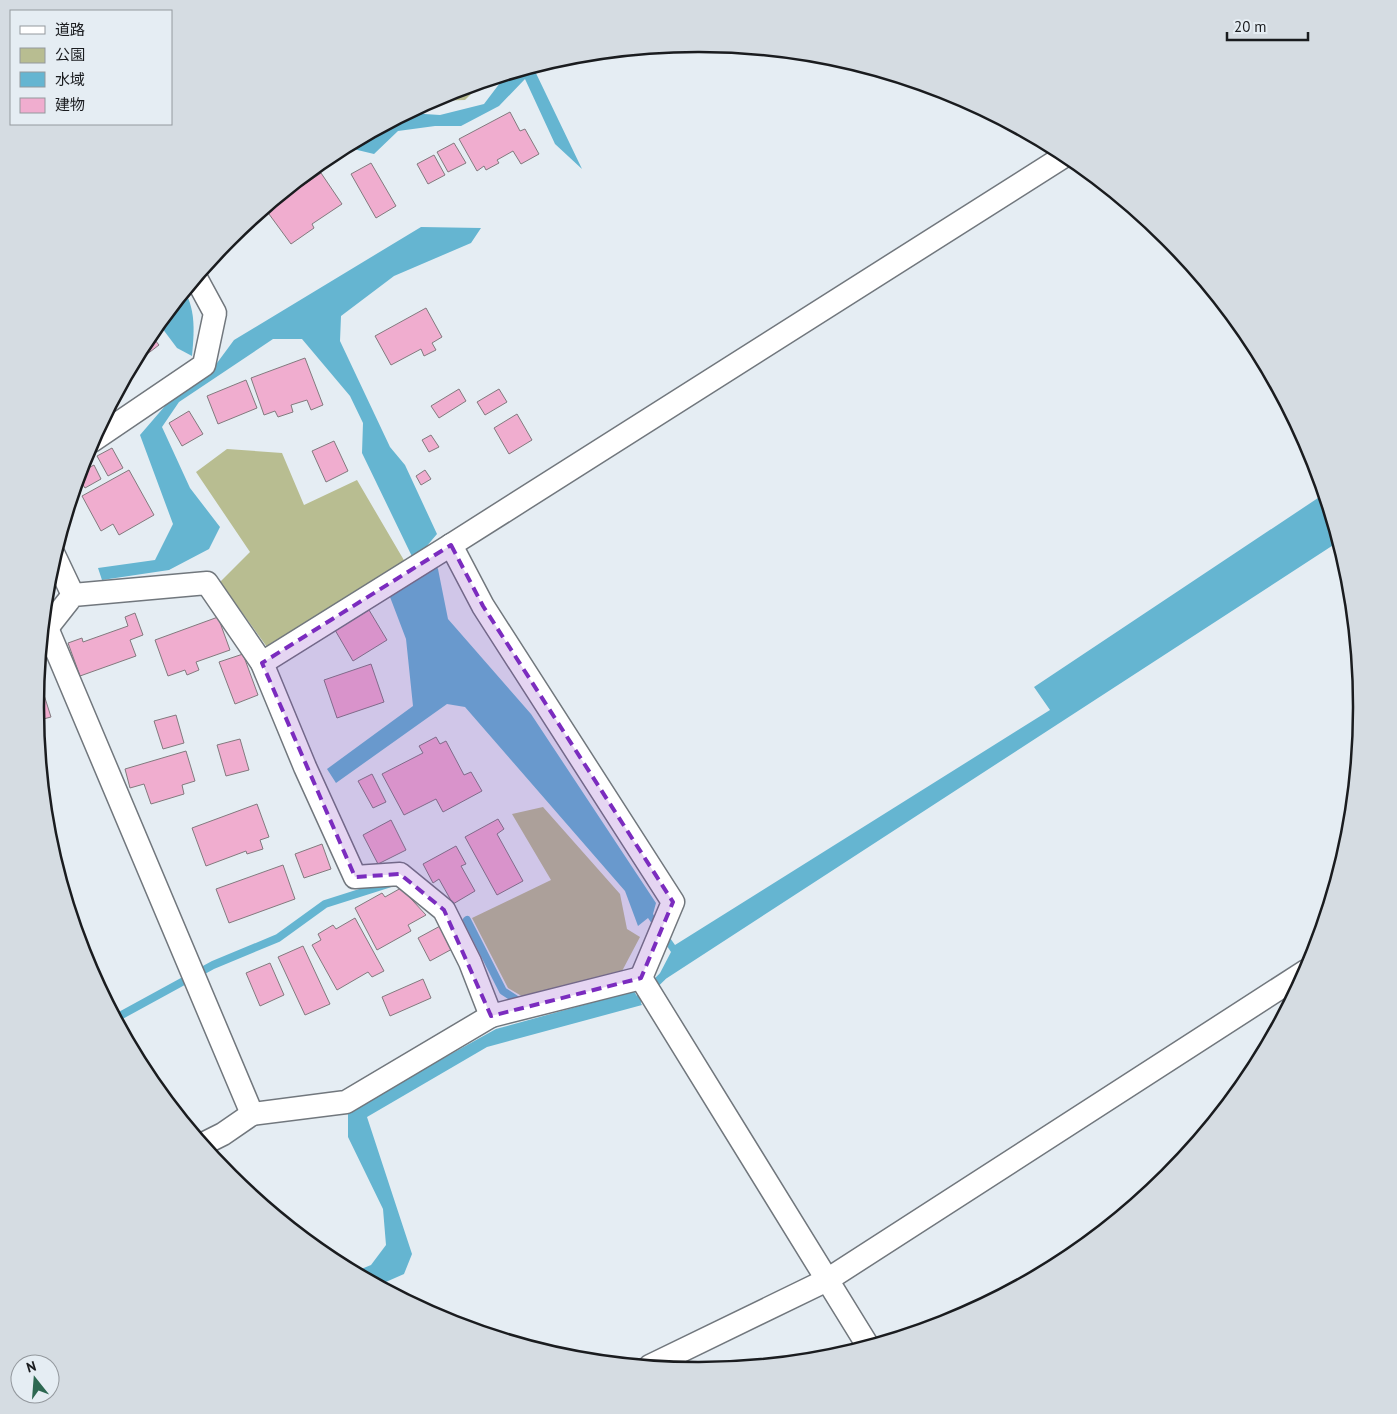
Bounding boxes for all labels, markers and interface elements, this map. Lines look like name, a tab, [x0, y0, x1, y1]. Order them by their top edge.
legend	[10, 10, 172, 125]
scale bar	[1227, 10, 1308, 42]
text: 20 m	[1234, 17, 1267, 36]
text: 道路	[55, 20, 85, 39]
text: 公園	[55, 45, 85, 64]
text: 水域	[55, 70, 85, 89]
text: 建物	[55, 95, 85, 114]
north arrow	[10, 1354, 60, 1404]
text: N	[24, 1357, 38, 1377]

